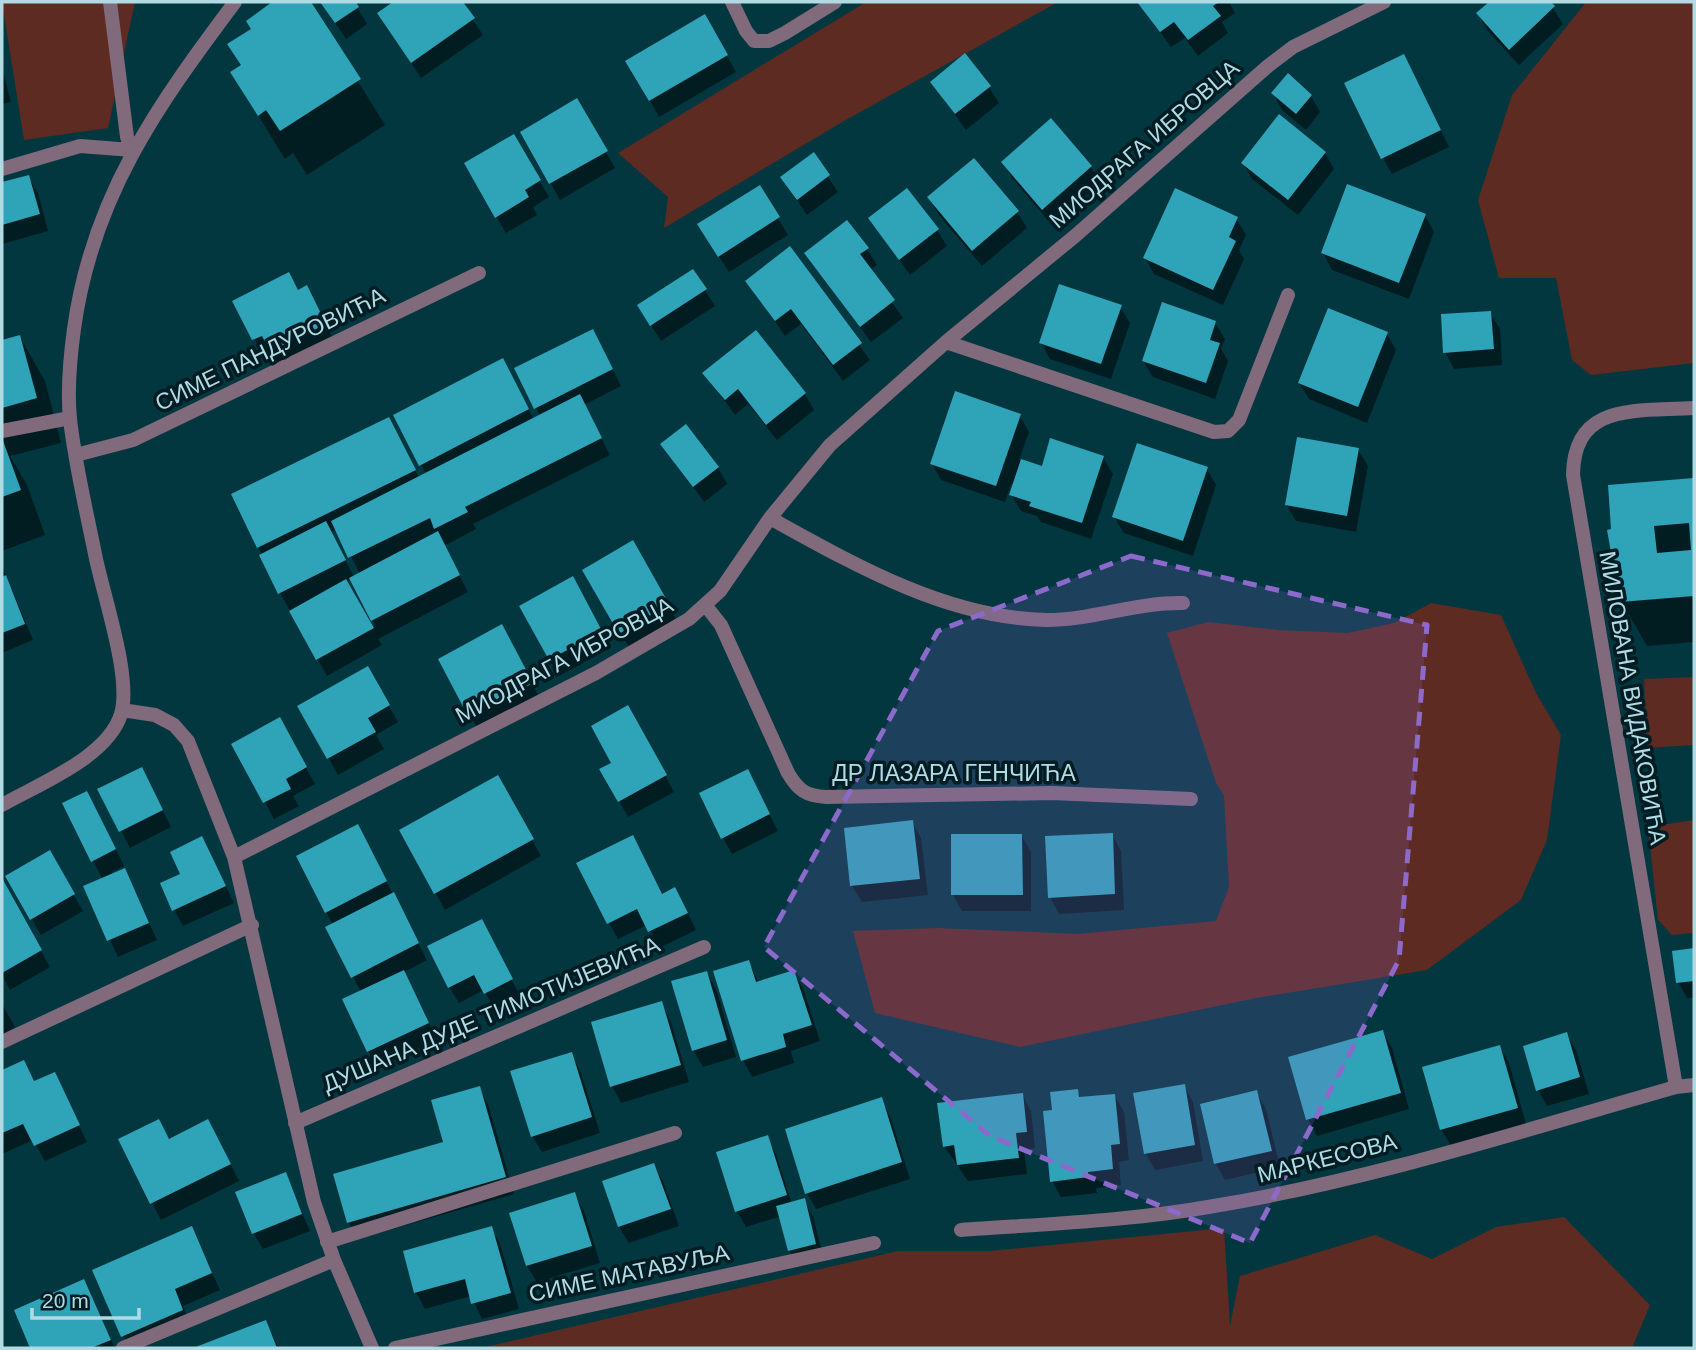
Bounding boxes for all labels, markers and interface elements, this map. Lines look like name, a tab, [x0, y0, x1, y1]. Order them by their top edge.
street label: МИОДРАГА ИБРОВЦА	[1044, 54, 1245, 233]
street label: СИМЕ ПАНДУРОВИЋА	[151, 282, 390, 416]
street label: МИЛОВАНА ВИДАКОВИЋА	[1594, 549, 1672, 847]
street label: МИОДРАГА ИБРОВЦА	[451, 591, 678, 728]
street label: ДР ЛАЗАРА ГЕНЧИЋА	[832, 760, 1076, 786]
street label: ДУШАНА ДУДЕ ТИМОТИЈЕВИЋА	[318, 931, 664, 1097]
street label: МАРКЕСОВА	[1255, 1128, 1400, 1188]
street label: СИМЕ МАТАВУЉА	[526, 1239, 732, 1307]
scale bar	[32, 1276, 138, 1320]
text: 20 m	[42, 1289, 89, 1312]

